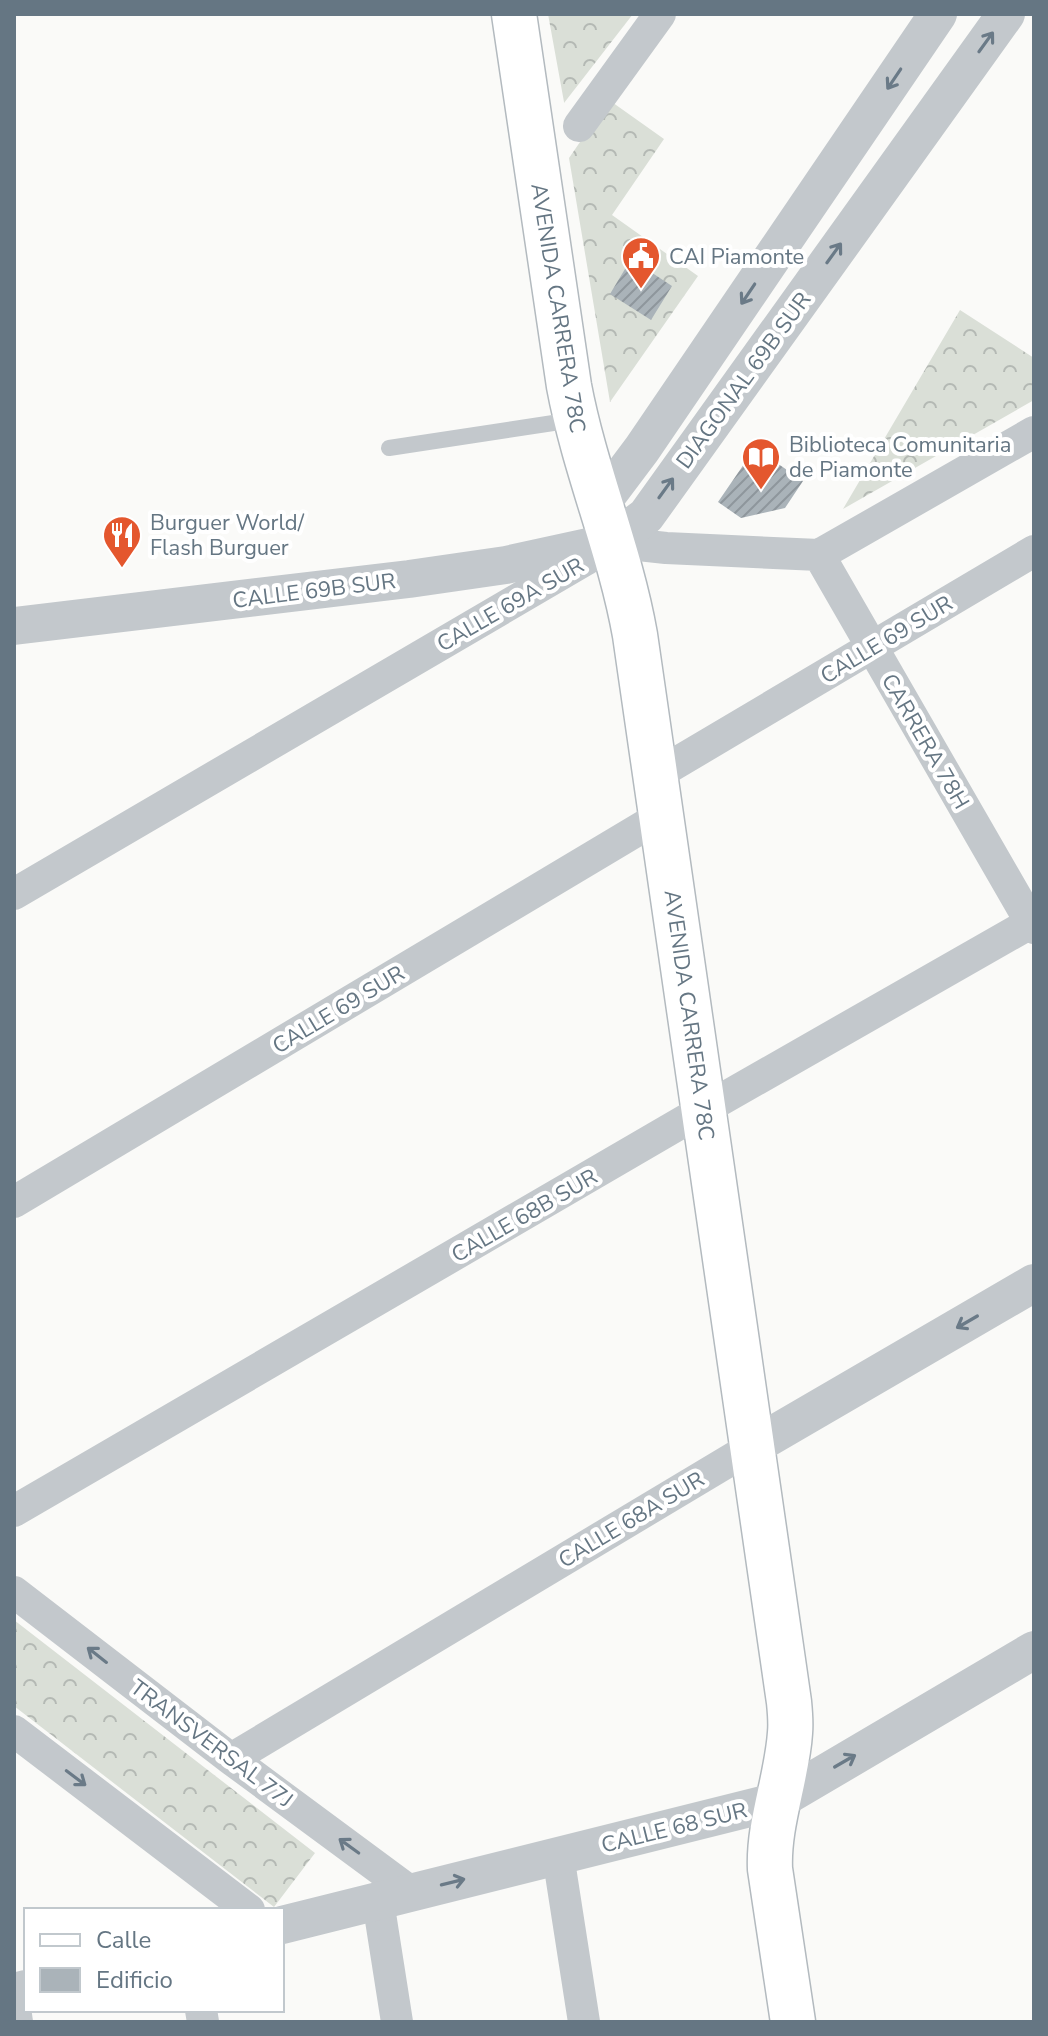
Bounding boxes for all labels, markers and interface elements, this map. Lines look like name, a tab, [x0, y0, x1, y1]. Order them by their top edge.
one-way arrow	[977, 32, 994, 53]
one-way arrow	[886, 67, 902, 89]
street label: AVENIDA CARRERA 78C	[523, 181, 593, 435]
public building icon: CAI Piamonte	[620, 235, 662, 290]
place label: CAI Piamonte	[669, 242, 804, 272]
one-way arrow	[826, 243, 842, 265]
one-way arrow	[740, 282, 756, 304]
street label: DIAGONAL 69B SUR	[669, 286, 818, 475]
place label: Biblioteca Comunitaria de Piamonte	[789, 430, 1011, 485]
library icon: Biblioteca Comunitaria de Piamonte	[740, 436, 782, 491]
one-way arrow	[658, 477, 675, 499]
place label: Burguer World/ Flash Burguer	[150, 508, 305, 563]
restaurant icon: Burguer World/ Flash Burguer	[101, 514, 143, 569]
street label: CALLE 69A SUR	[431, 550, 590, 659]
street label: CALLE 69B SUR	[231, 566, 398, 616]
street label: CALLE 69 SUR	[815, 588, 958, 691]
street label: CARRERA 78H	[874, 668, 976, 815]
street label: AVENIDA CARRERA 78C	[657, 888, 721, 1142]
street label: CALLE 69 SUR	[267, 958, 410, 1061]
street label: CALLE 68B SUR	[446, 1162, 603, 1270]
one-way arrow	[955, 1315, 979, 1330]
street label: CALLE 68A SUR	[553, 1464, 710, 1575]
one-way arrow	[86, 1647, 108, 1664]
street label: TRANSVERSAL 77J	[124, 1673, 299, 1815]
one-way arrow	[833, 1753, 856, 1769]
one-way arrow	[65, 1770, 86, 1787]
street label: CALLE 68 SUR	[598, 1795, 750, 1861]
one-way arrow	[338, 1838, 360, 1854]
one-way arrow	[440, 1873, 466, 1888]
legend	[24, 1908, 284, 2012]
text: Calle	[96, 1924, 151, 1956]
text: Edificio	[96, 1964, 173, 1996]

